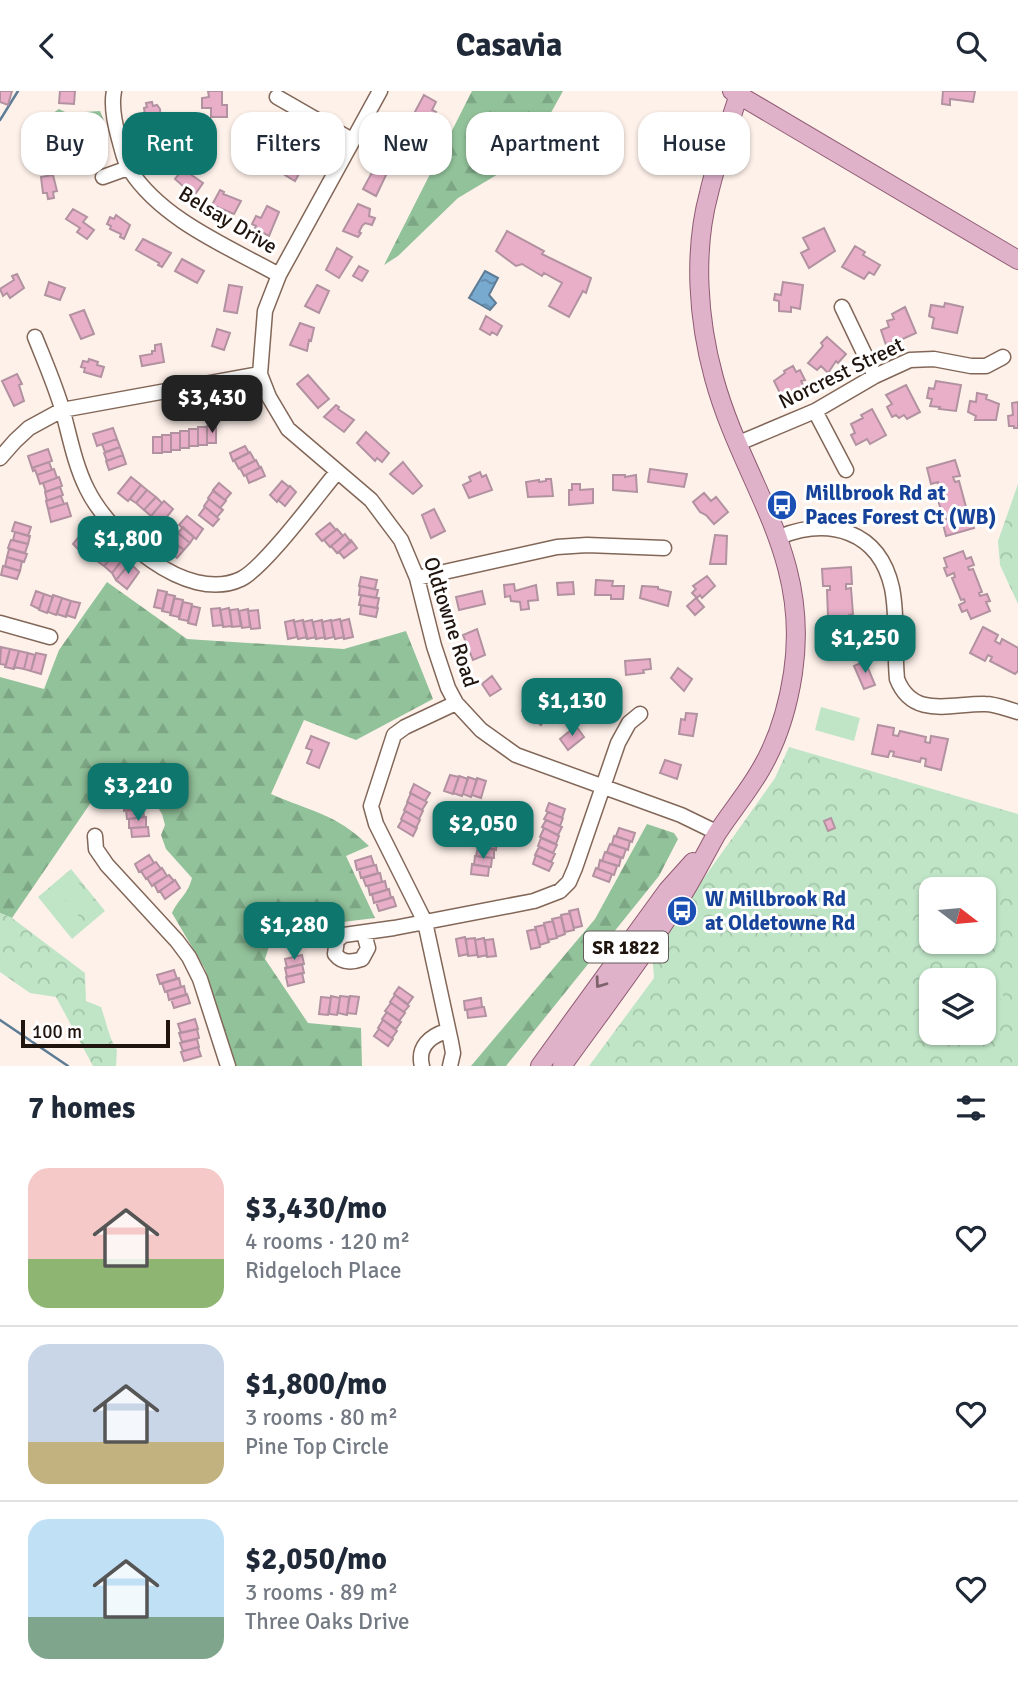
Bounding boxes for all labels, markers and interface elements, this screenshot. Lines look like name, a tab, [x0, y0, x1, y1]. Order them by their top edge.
text: Casavia	[456, 26, 562, 65]
icon: back	[28, 27, 66, 65]
icon: search	[952, 27, 990, 65]
chip: Buy	[21, 112, 108, 175]
chip: Rent	[122, 112, 217, 175]
chip: Filters	[231, 112, 345, 175]
chip: New	[359, 112, 452, 175]
chip: Apartment	[466, 112, 624, 175]
chip: House	[638, 112, 750, 175]
street label: Belsay Drive	[174, 180, 282, 260]
street label: Norcrest Street	[774, 331, 908, 415]
pin: $3,430	[155, 375, 269, 435]
text: $3,430	[178, 383, 246, 412]
place label: Millbrook Rd at Paces Forest Ct (WB)	[805, 480, 996, 530]
bus stop icon: Millbrook Rd at Paces Forest Ct (WB)	[765, 488, 799, 522]
pin: $1,800	[71, 517, 185, 576]
text: $1,800	[94, 524, 162, 553]
street label: Oldtowne Road	[418, 554, 484, 690]
pin: $1,250	[808, 615, 922, 675]
text: $1,250	[831, 623, 899, 652]
pin: $1,130	[515, 679, 629, 738]
text: $1,130	[538, 686, 606, 715]
pin: $3,210	[81, 763, 195, 823]
text: $3,210	[104, 771, 172, 800]
pin: $2,050	[426, 801, 540, 861]
text: $2,050	[449, 809, 517, 838]
north arrow	[919, 877, 996, 954]
map controls	[919, 877, 996, 1045]
place label: W Millbrook Rd at Oldetowne Rd	[705, 886, 855, 936]
bus stop icon: W Millbrook Rd at Oldetowne Rd	[665, 894, 699, 928]
pin: $1,280	[237, 903, 351, 962]
text: $1,280	[260, 910, 328, 939]
road number: SR 1822	[584, 932, 668, 963]
button: layers	[919, 968, 996, 1045]
one-way arrow	[596, 975, 609, 987]
scale bar	[21, 1017, 170, 1049]
text: 100 m	[32, 1020, 82, 1044]
icon: filters	[952, 1089, 990, 1127]
text: 7 homes	[28, 1090, 135, 1127]
text: $3,430/mo	[245, 1190, 387, 1227]
icon: home	[84, 1196, 168, 1280]
icon: heart	[952, 1219, 990, 1257]
text: 4 rooms · 120 m²	[245, 1227, 410, 1256]
text: Ridgeloch Place	[245, 1256, 401, 1285]
text: $1,800/mo	[245, 1366, 387, 1403]
icon: home	[84, 1372, 168, 1456]
icon: heart	[952, 1395, 990, 1433]
text: 3 rooms · 80 m²	[245, 1403, 398, 1432]
text: Pine Top Circle	[245, 1432, 389, 1461]
text: $2,050/mo	[245, 1541, 387, 1578]
icon: home	[84, 1547, 168, 1631]
icon: heart	[952, 1570, 990, 1608]
text: 3 rooms · 89 m²	[245, 1578, 398, 1607]
text: Three Oaks Drive	[245, 1607, 410, 1636]

